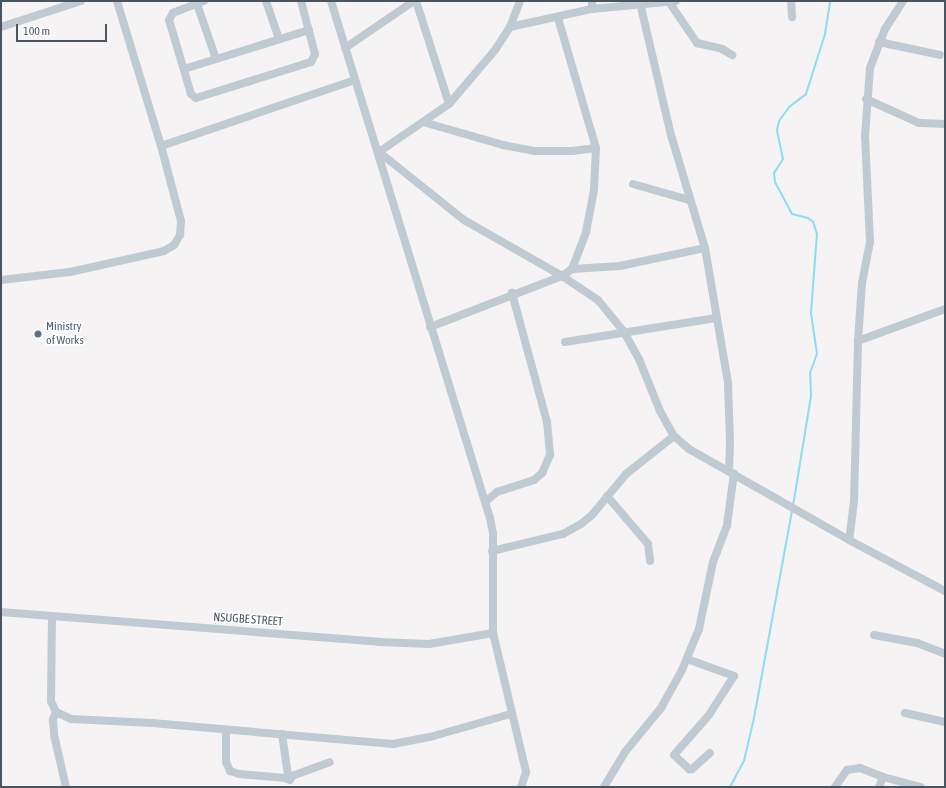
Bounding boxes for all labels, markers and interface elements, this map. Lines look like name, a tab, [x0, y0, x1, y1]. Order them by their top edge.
scale bar	[18, 16, 109, 42]
text: 100 m	[23, 24, 50, 38]
place label: Ministry of Works	[46, 320, 84, 348]
marker: Ministry of Works	[33, 329, 43, 339]
street label: NSUGBE STREET	[213, 610, 283, 630]

